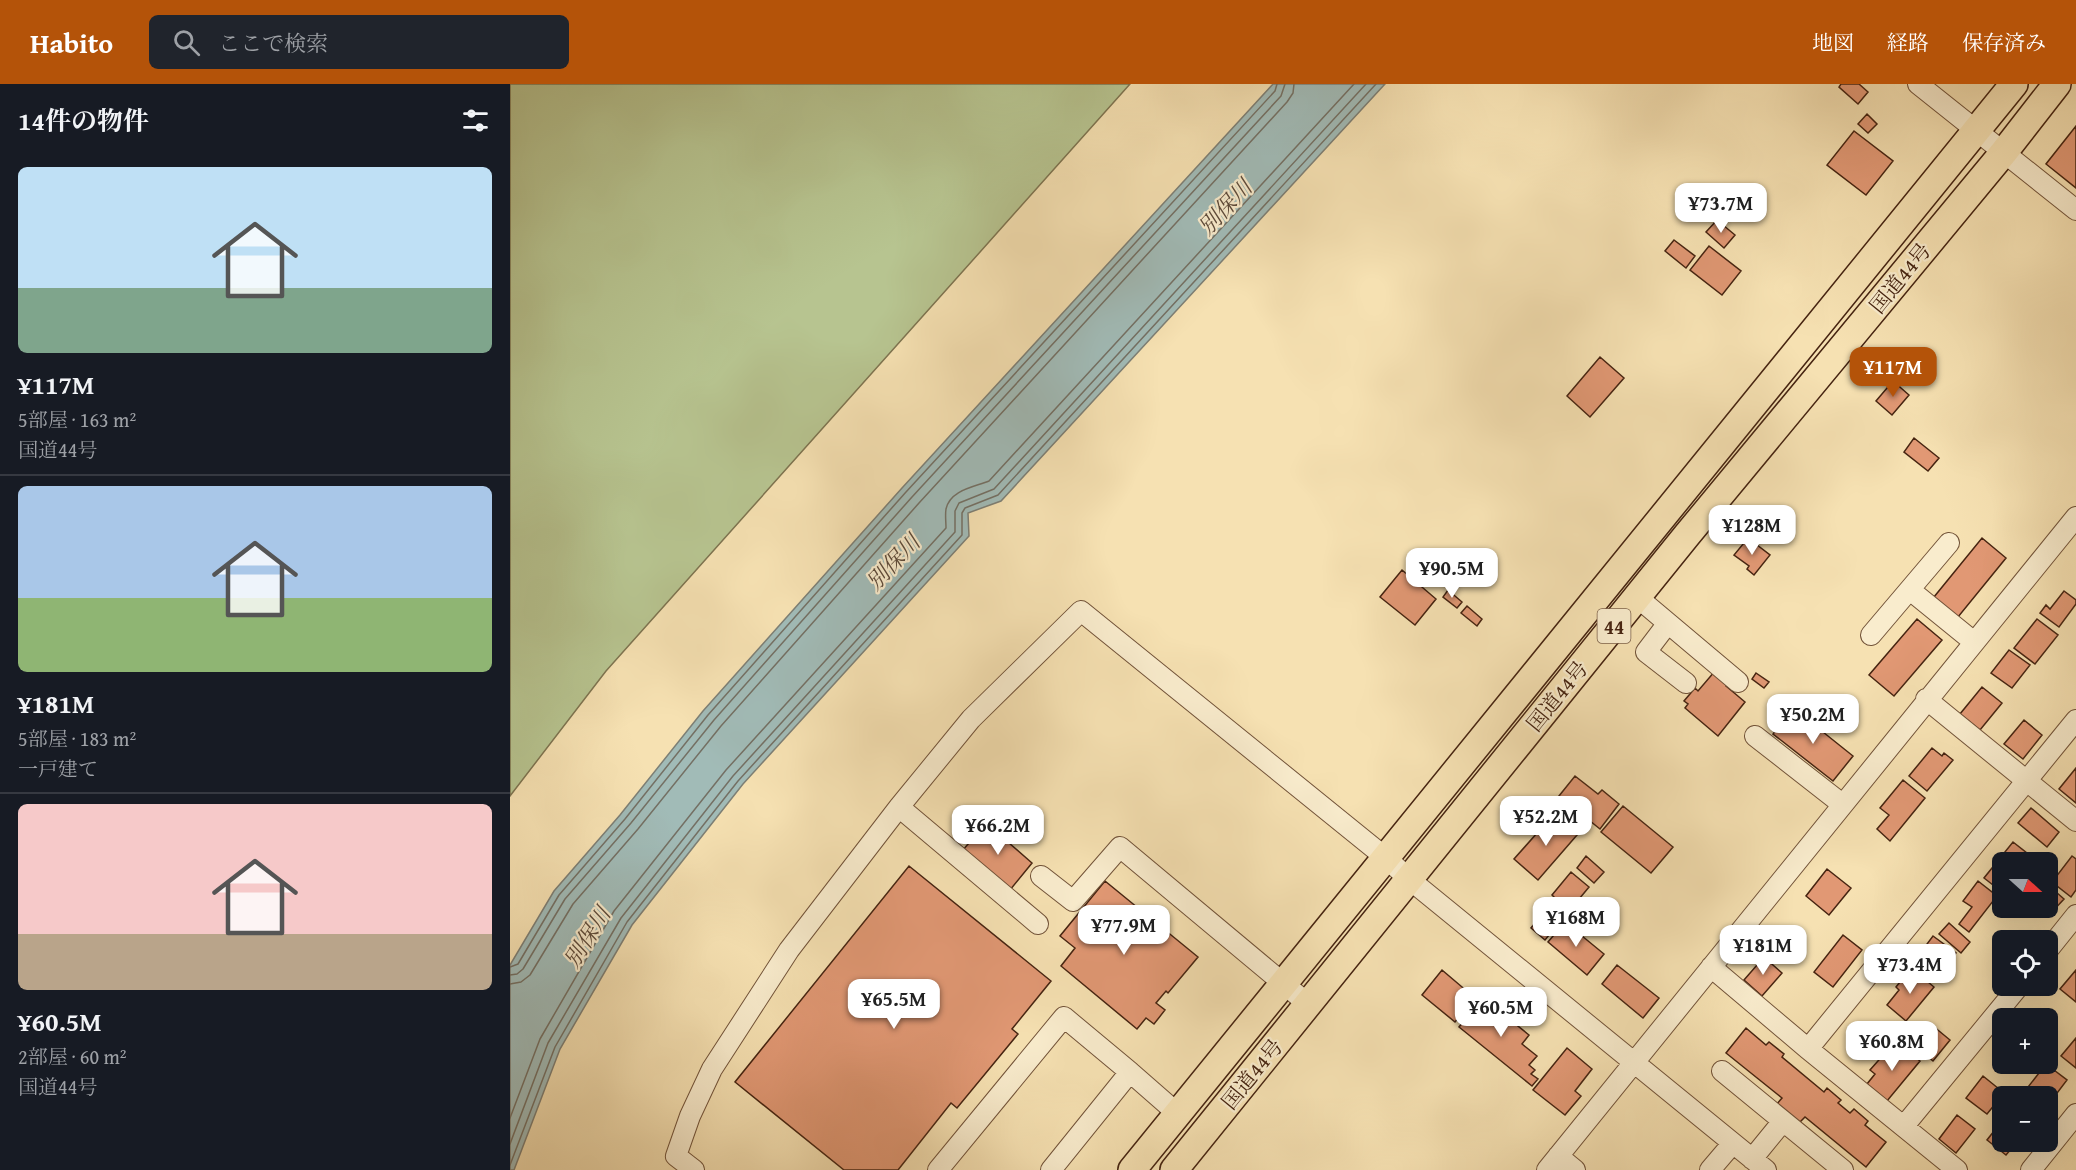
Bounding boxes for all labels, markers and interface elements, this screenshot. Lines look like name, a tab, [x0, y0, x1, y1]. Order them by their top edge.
search box	[149, 15, 569, 69]
text: Habito	[30, 22, 113, 63]
icon: search	[170, 26, 203, 59]
text: ここで検索	[218, 27, 328, 59]
text: 地図	[1812, 27, 1854, 58]
text: 経路	[1887, 27, 1929, 58]
text: 保存済み	[1962, 27, 2046, 58]
text: 14件の物件	[18, 101, 149, 140]
icon: filters	[459, 104, 492, 137]
water label: 別保川	[1191, 170, 1261, 242]
pin: ¥73.7M	[1672, 183, 1770, 234]
text: ¥73.7M	[1689, 188, 1753, 217]
icon: home	[201, 206, 309, 314]
street label: 国道44号	[1862, 236, 1938, 320]
pin: ¥117M	[1851, 347, 1935, 398]
text: ¥117M	[1864, 352, 1922, 381]
text: ¥117M	[18, 365, 94, 404]
text: 5部屋 · 163 m²	[18, 405, 136, 434]
text: 国道44号	[18, 435, 97, 464]
pin: ¥128M	[1710, 505, 1794, 556]
text: ¥128M	[1723, 510, 1781, 539]
icon: home	[201, 525, 309, 633]
water label: 別保川	[859, 525, 929, 597]
pin: ¥90.5M	[1403, 548, 1501, 599]
text: ¥90.5M	[1420, 553, 1484, 582]
road number: 44	[1598, 609, 1630, 643]
street label: 国道44号	[1519, 654, 1595, 738]
text: ¥181M	[18, 684, 94, 723]
pin: ¥50.2M	[1764, 694, 1862, 745]
text: ¥50.2M	[1781, 699, 1845, 728]
text: 5部屋 · 183 m²	[18, 724, 136, 753]
text: 一戸建て	[18, 754, 98, 783]
pin: ¥52.2M	[1497, 796, 1595, 847]
text: ¥52.2M	[1514, 801, 1578, 830]
pin: ¥66.2M	[949, 805, 1047, 856]
text: ¥66.2M	[966, 810, 1030, 839]
icon: home	[201, 843, 309, 951]
north arrow	[1992, 852, 2058, 918]
map controls	[1992, 852, 2058, 1152]
pin: ¥168M	[1534, 897, 1618, 948]
water label: 別保川	[556, 899, 619, 973]
text: ¥168M	[1547, 902, 1605, 931]
pin: ¥77.9M	[1075, 905, 1173, 956]
text: ¥77.9M	[1092, 910, 1156, 939]
pin: ¥181M	[1721, 925, 1805, 976]
text: ¥181M	[1734, 930, 1792, 959]
button: locate	[1992, 930, 2058, 996]
pin: ¥73.4M	[1861, 944, 1959, 995]
text: ¥73.4M	[1878, 949, 1942, 978]
pin: ¥65.5M	[845, 979, 943, 1030]
text: ¥65.5M	[862, 984, 926, 1013]
pin: ¥60.5M	[1452, 987, 1550, 1038]
text: ¥60.5M	[1469, 992, 1533, 1021]
text: ¥60.5M	[18, 1002, 102, 1041]
button: +	[1992, 1008, 2058, 1074]
pin: ¥60.8M	[1843, 1021, 1941, 1072]
text: ¥60.8M	[1860, 1026, 1924, 1055]
street label: 国道44号	[1214, 1032, 1290, 1116]
text: 2部屋 · 60 m²	[18, 1042, 127, 1071]
text: 国道44号	[18, 1072, 97, 1101]
button: −	[1992, 1086, 2058, 1152]

